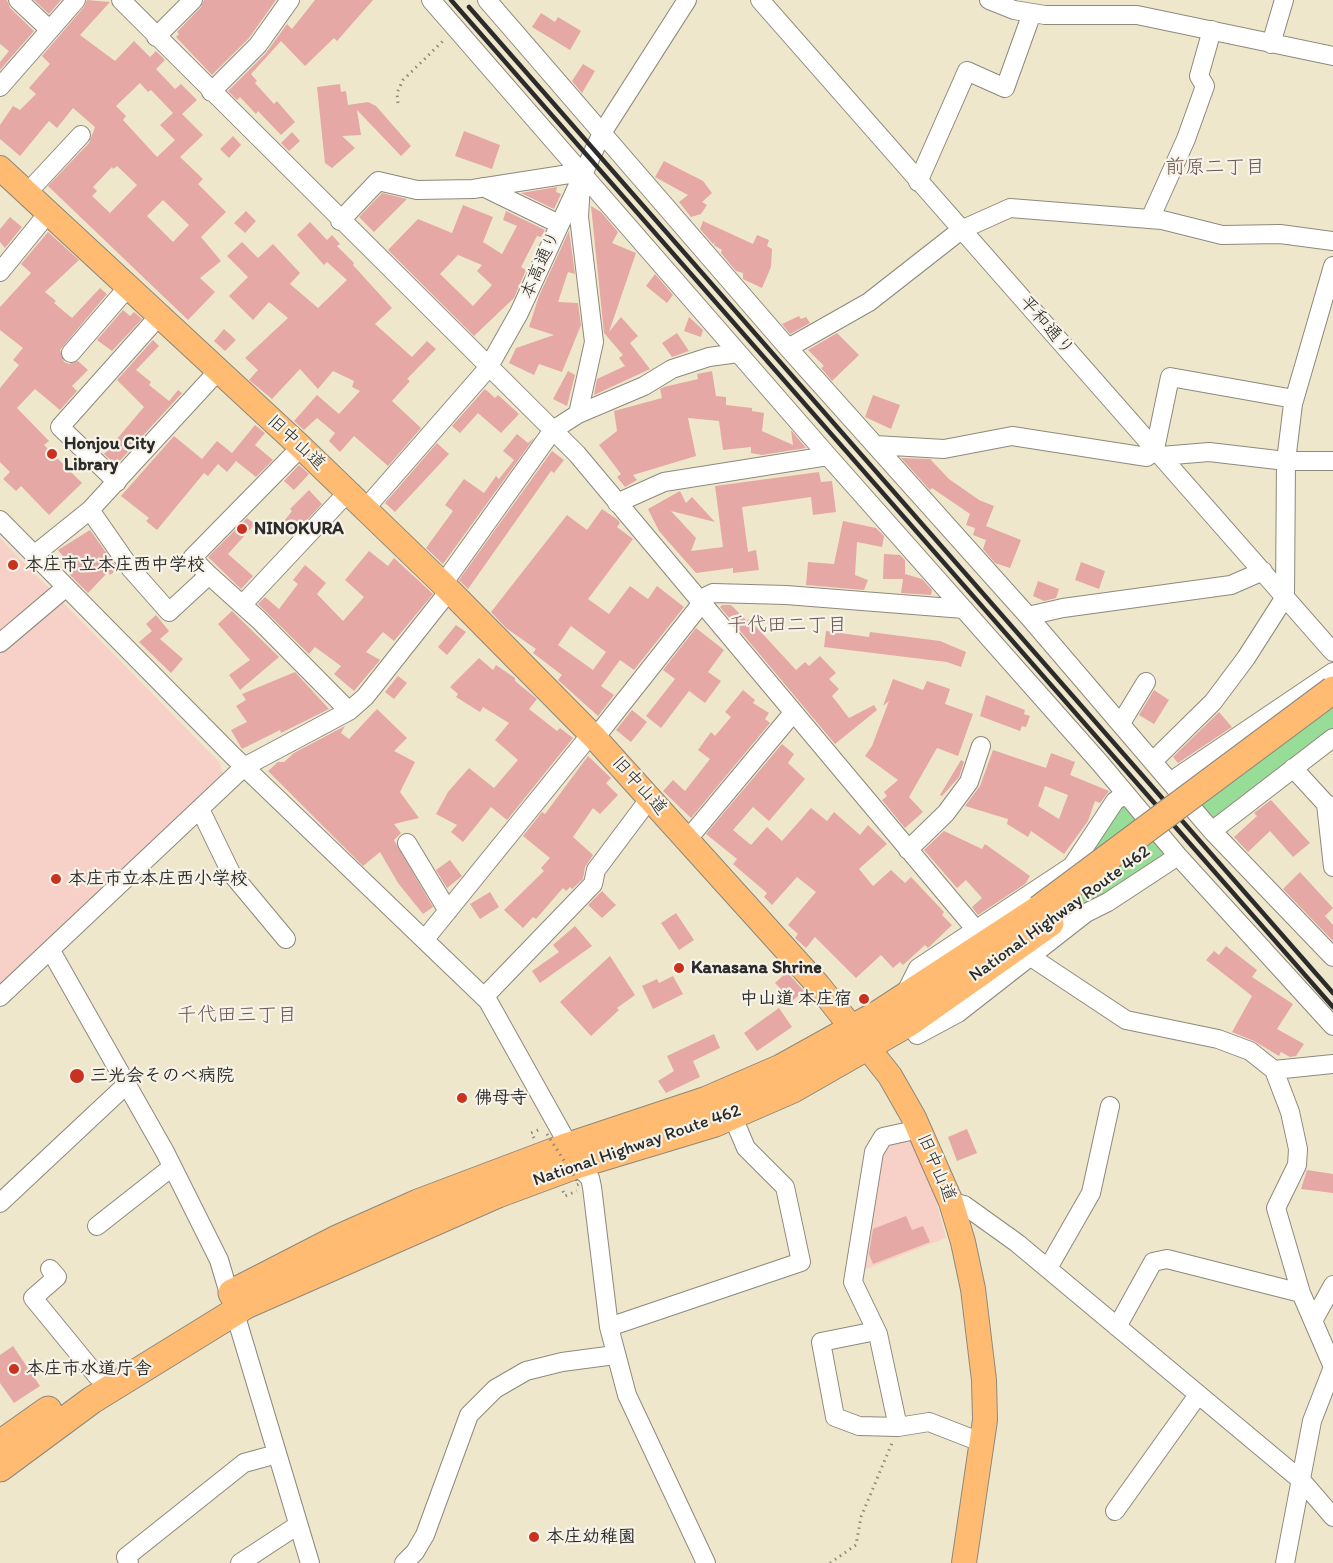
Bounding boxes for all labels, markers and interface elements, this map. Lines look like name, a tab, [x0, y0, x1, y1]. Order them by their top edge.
district label: 前原二丁目	[1165, 156, 1265, 180]
street label: 本高通り	[516, 228, 566, 302]
street label: 平和通り	[1014, 292, 1078, 360]
street label: 旧中山道	[262, 411, 330, 475]
place label: Honjou City Library	[64, 433, 155, 476]
marker: Honjou City Library	[45, 447, 59, 461]
place label: NINOKURA	[254, 518, 344, 540]
marker: NINOKURA	[235, 522, 249, 536]
place label: 本庄市立本庄西中学校	[25, 554, 205, 576]
marker: 本庄市立本庄西中学校	[6, 558, 20, 572]
district label: 千代田二丁目	[727, 614, 847, 638]
street label: 旧中山道	[607, 752, 671, 820]
street label: National Highway Route 462	[965, 841, 1155, 987]
place label: 本庄市立本庄西小学校	[68, 868, 248, 890]
marker: 本庄市立本庄西小学校	[49, 872, 63, 886]
place label: Kanasana Shrine	[691, 957, 822, 979]
marker: Kanasana Shrine	[672, 961, 686, 975]
place label: 中山道 本庄宿	[740, 988, 852, 1010]
marker: 中山道 本庄宿	[857, 992, 871, 1006]
district label: 千代田三丁目	[177, 1004, 297, 1028]
place label: 三光会そのべ病院	[90, 1065, 234, 1087]
marker: 三光会そのべ病院	[68, 1067, 86, 1085]
place label: 佛母寺	[474, 1087, 528, 1109]
marker: 佛母寺	[455, 1091, 469, 1105]
street label: National Highway Route 462	[530, 1100, 744, 1192]
street label: 旧中山道	[912, 1131, 960, 1205]
place label: 本庄市水道庁舎	[26, 1358, 152, 1380]
marker: 本庄市水道庁舎	[7, 1362, 21, 1376]
place label: 本庄幼稚園	[546, 1526, 636, 1548]
marker: 本庄幼稚園	[527, 1530, 541, 1544]

